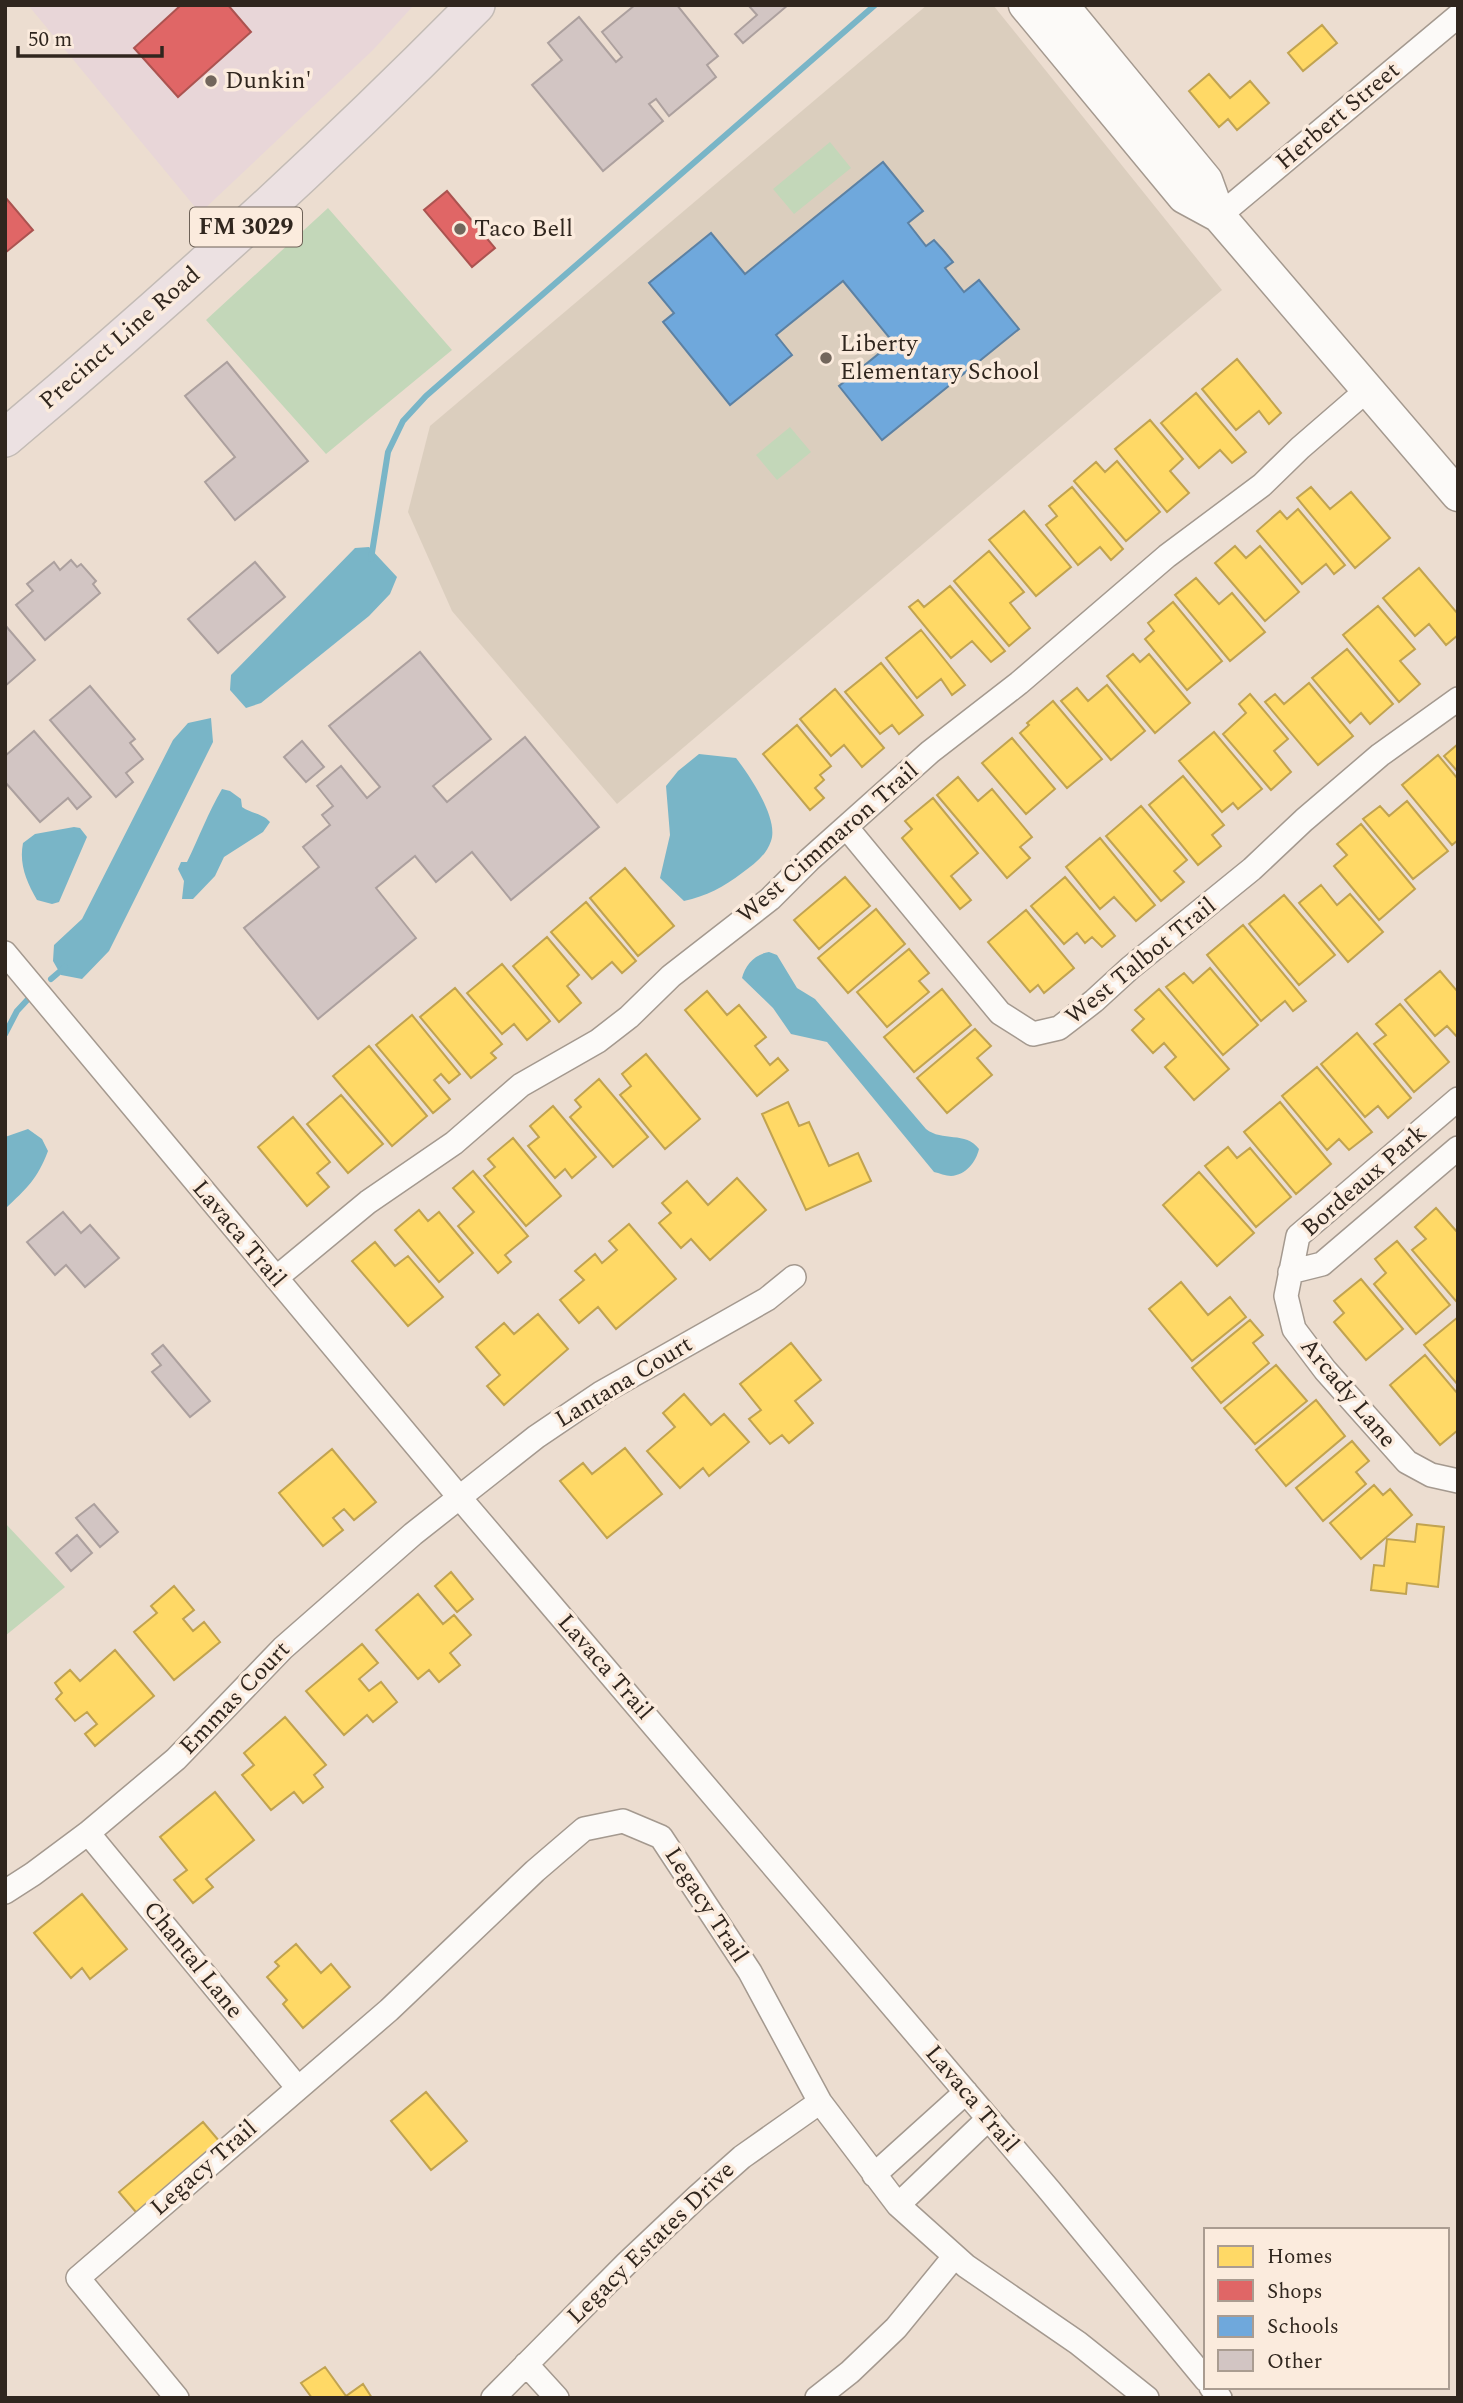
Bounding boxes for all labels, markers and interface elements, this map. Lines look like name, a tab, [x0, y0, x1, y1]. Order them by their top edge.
scale bar	[18, 14, 161, 58]
text: 50 m	[28, 24, 72, 56]
street label: Herbert Street	[1268, 53, 1408, 179]
place label: Dunkin'	[225, 63, 311, 99]
marker: Dunkin'	[203, 73, 219, 89]
road number: FM 3029	[190, 208, 302, 246]
place label: Taco Bell	[474, 211, 573, 247]
marker: Taco Bell	[452, 221, 468, 237]
street label: Precinct Line Road	[31, 258, 209, 418]
place label: Liberty Elementary School	[840, 326, 1040, 390]
marker: Liberty Elementary School	[818, 350, 834, 366]
street label: West Cimmaron Trail	[729, 754, 927, 932]
street label: West Talbot Trail	[1057, 889, 1225, 1033]
street label: Bordeaux Park	[1293, 1116, 1435, 1246]
street label: Lavaca Trail	[183, 1172, 295, 1296]
street label: Lantana Court	[548, 1327, 700, 1437]
street label: Arcady Lane	[1291, 1330, 1405, 1456]
street label: Lavaca Trail	[548, 1606, 662, 1728]
street label: Emmas Court	[171, 1633, 299, 1763]
street label: Legacy Trail	[655, 1840, 757, 1970]
street label: Chantal Lane	[134, 1893, 252, 2027]
street label: Lavaca Trail	[916, 2037, 1028, 2161]
street label: Legacy Trail	[142, 2111, 266, 2225]
street label: Legacy Estates Drive	[559, 2153, 743, 2333]
legend	[1204, 2228, 1449, 2389]
text: Homes	[1267, 2241, 1333, 2273]
text: Shops	[1267, 2276, 1323, 2308]
text: Schools	[1267, 2311, 1339, 2343]
text: Other	[1267, 2346, 1322, 2378]

